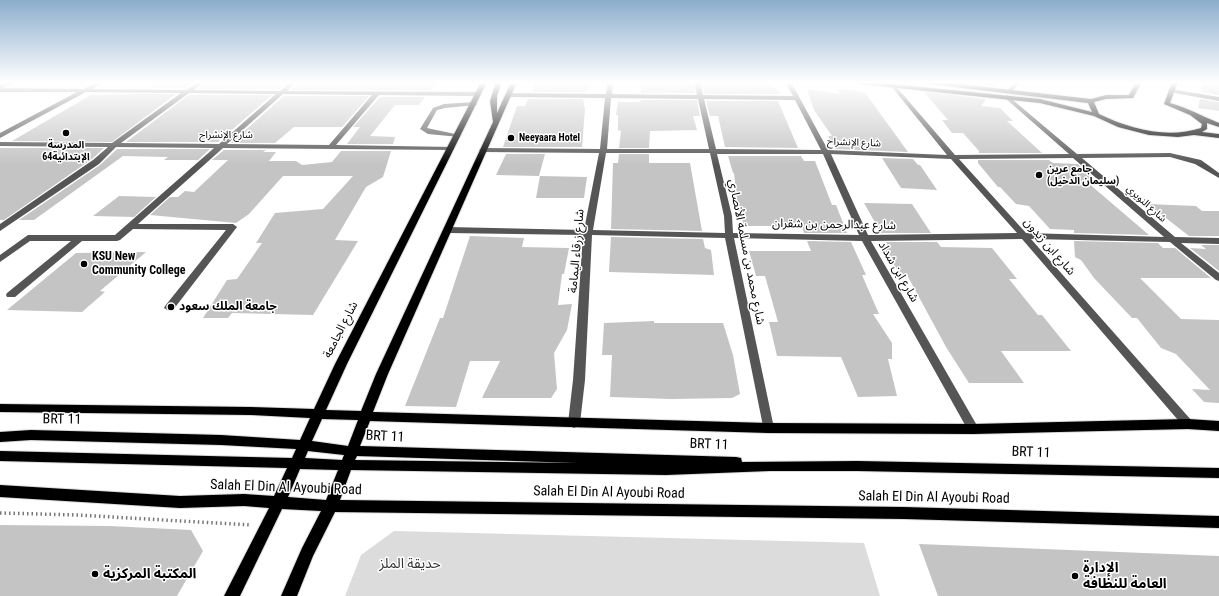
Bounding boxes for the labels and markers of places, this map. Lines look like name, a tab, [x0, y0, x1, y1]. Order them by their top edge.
marker: المدرسة الإبتدائية64	[61, 128, 71, 138]
place label: Neeyaara Hotel	[519, 132, 580, 144]
marker: Neeyaara Hotel	[506, 133, 516, 143]
place label: المدرسة الإبتدائية64	[42, 139, 90, 162]
place label: جامع عرين (سليمان الدخيل)	[1047, 163, 1119, 186]
marker: جامع عرين (سليمان الدخيل)	[1034, 170, 1044, 180]
place label: KSU New Community College	[92, 250, 186, 278]
marker: KSU New Community College	[79, 259, 89, 269]
place label: جامعة الملك سعود	[179, 300, 277, 314]
marker: جامعة الملك سعود	[166, 302, 176, 312]
place label: الإدارة العامة للنظافة	[1083, 560, 1167, 592]
place label: المكتبة المركزية	[103, 566, 196, 582]
marker: المكتبة المركزية	[90, 569, 100, 579]
marker: الإدارة العامة للنظافة	[1070, 571, 1080, 581]

